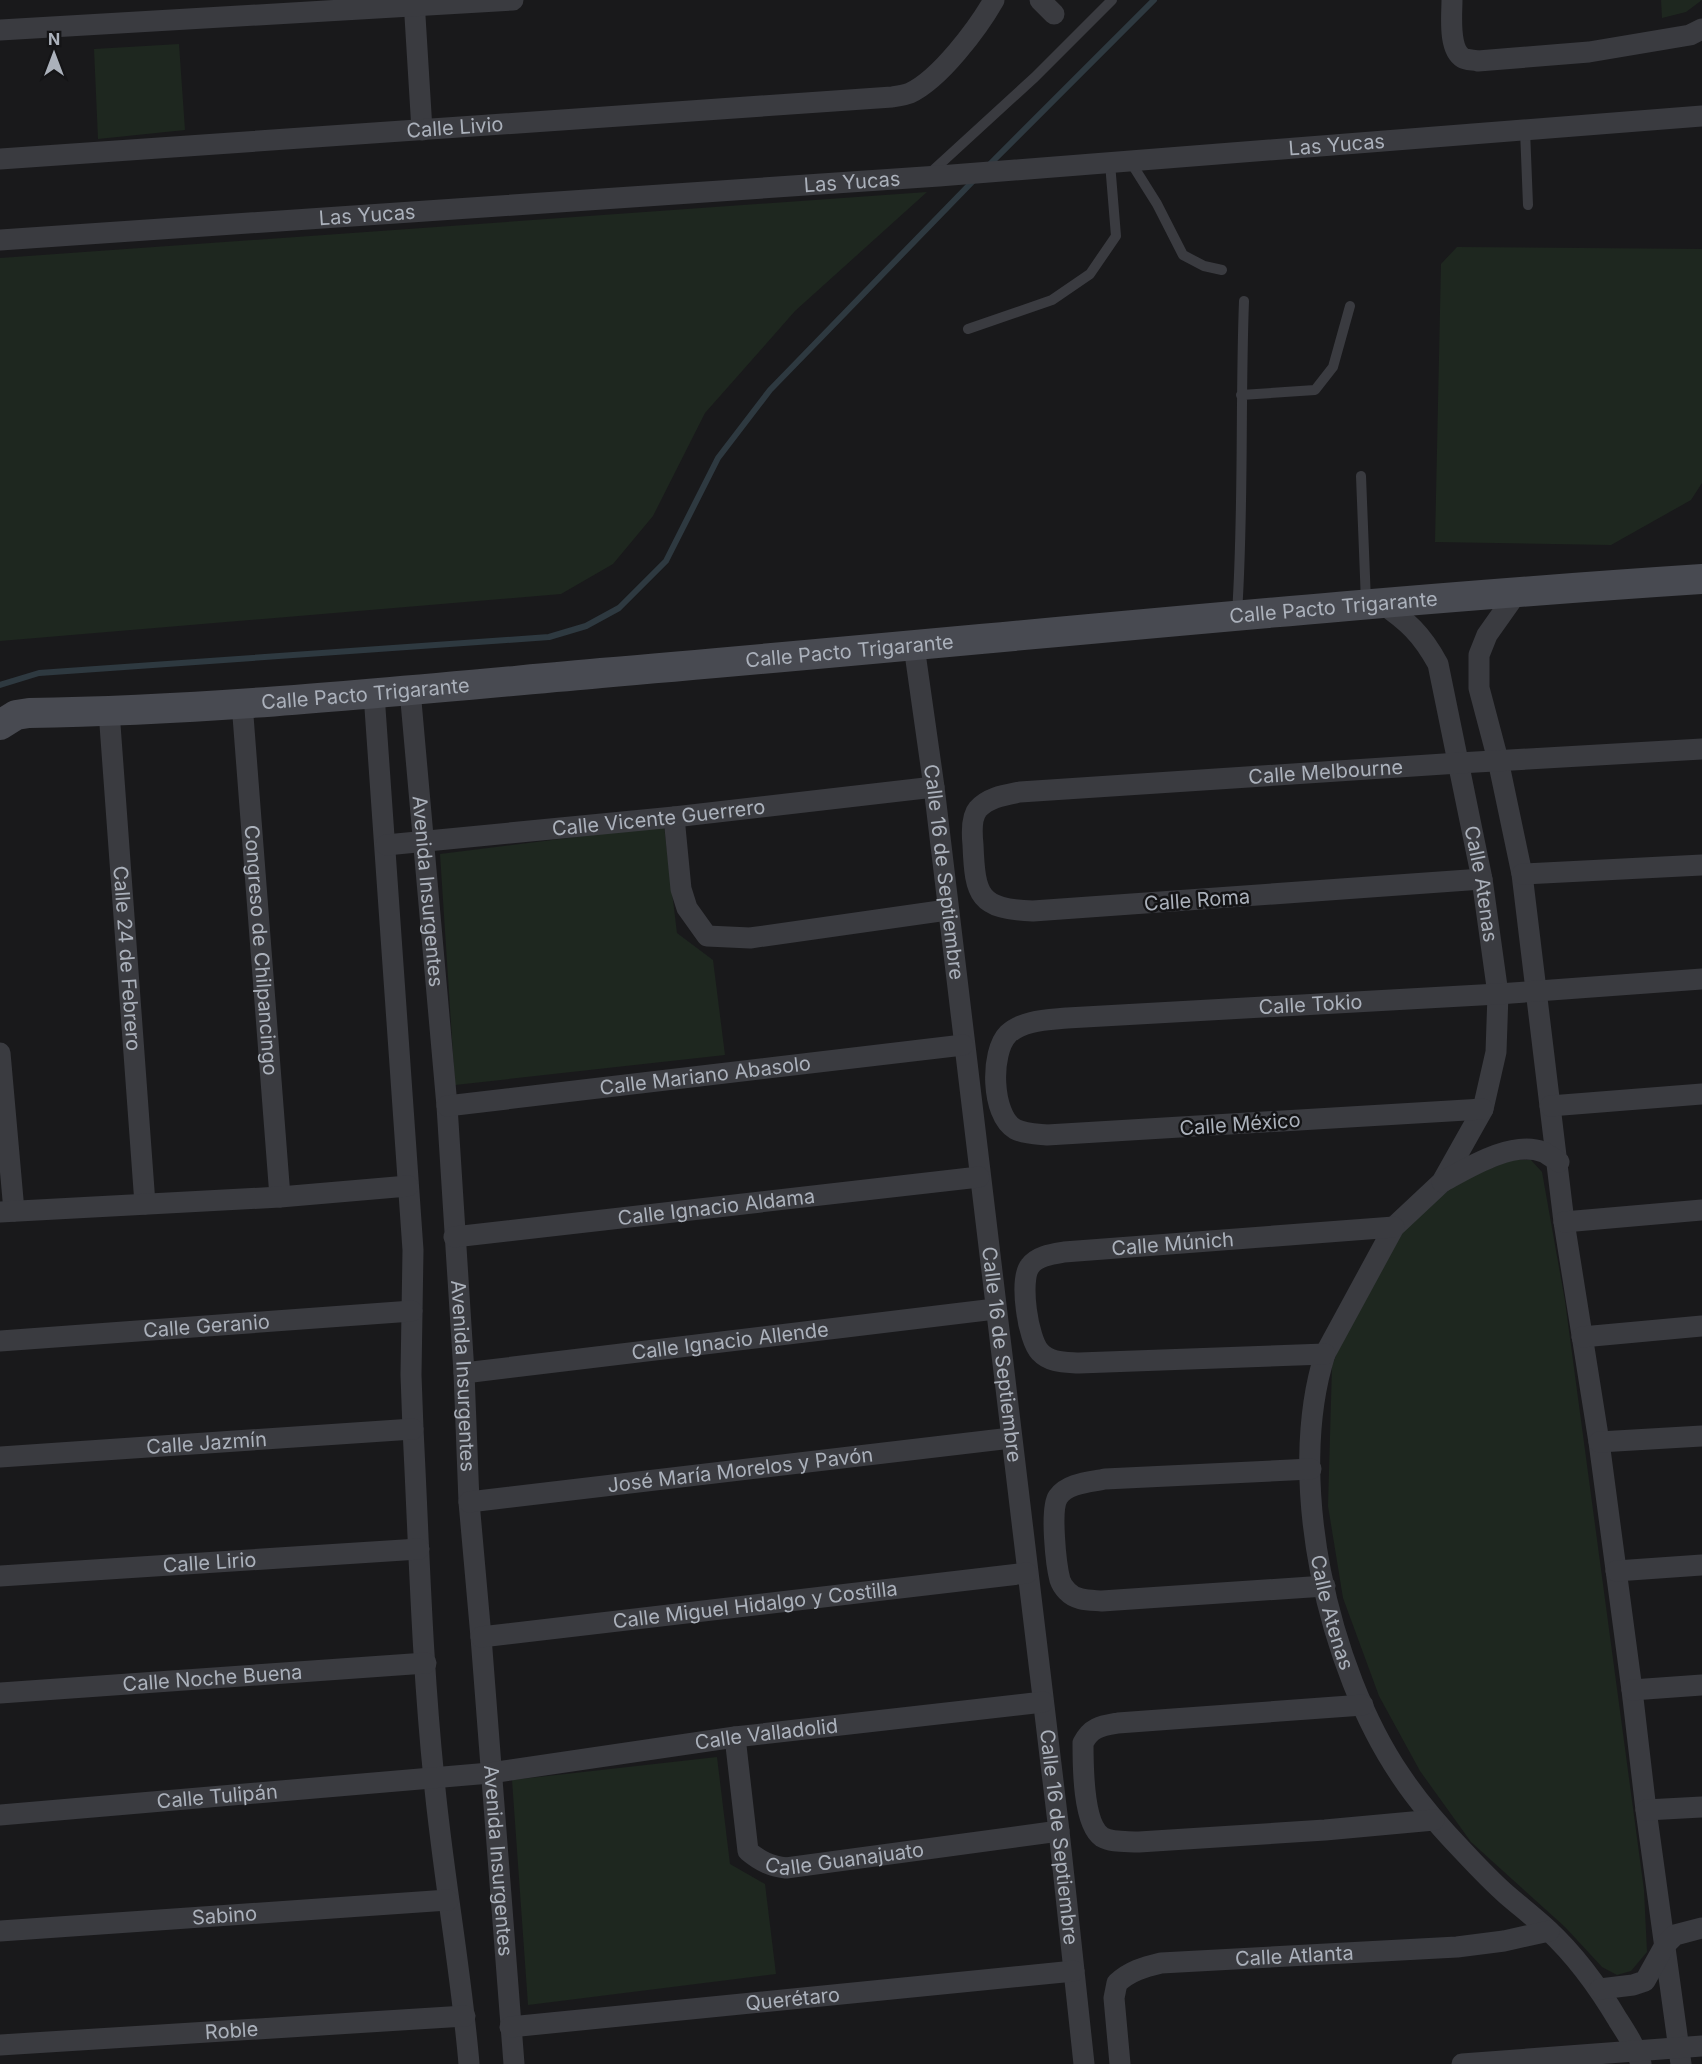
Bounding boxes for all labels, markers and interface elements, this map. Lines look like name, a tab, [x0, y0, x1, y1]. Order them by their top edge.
north arrow	[24, 24, 84, 84]
text: N	[48, 29, 60, 49]
street label: Calle Livio	[406, 112, 504, 143]
street label: Las Yucas	[1287, 129, 1386, 160]
street label: Las Yucas	[803, 167, 901, 197]
street label: Las Yucas	[318, 200, 416, 230]
street label: Calle Pacto Trigarante	[1228, 587, 1439, 628]
street label: Calle Pacto Trigarante	[744, 630, 955, 672]
street label: Calle Pacto Trigarante	[260, 673, 471, 714]
street label: Calle Melbourne	[1248, 755, 1404, 789]
street label: Calle 16 de Septiembre	[919, 763, 969, 981]
street label: Avenida Insurgentes	[407, 795, 448, 988]
street label: Calle Vicente Guerrero	[551, 795, 767, 841]
street label: Calle Atenas	[1459, 823, 1503, 944]
street label: Congreso de Chilpancingo	[239, 824, 283, 1076]
street label: Calle 24 de Febrero	[108, 865, 146, 1052]
street label: Calle Roma	[1143, 884, 1251, 916]
street label: Calle Tokio	[1258, 990, 1363, 1019]
street label: Calle Mariano Abasolo	[598, 1051, 812, 1100]
street label: Calle México	[1179, 1108, 1301, 1140]
street label: Calle Ignacio Aldama	[616, 1184, 816, 1230]
street label: Calle Múnich	[1111, 1227, 1235, 1260]
street label: Calle 16 de Septiembre	[977, 1245, 1027, 1464]
street label: Avenida Insurgentes	[446, 1279, 480, 1472]
street label: Calle Geranio	[142, 1309, 271, 1343]
street label: Calle Ignacio Allende	[630, 1317, 830, 1365]
street label: Calle Jazmín	[145, 1427, 268, 1459]
street label: José María Morelos y Pavón	[606, 1442, 874, 1498]
street label: Calle Lirio	[162, 1548, 257, 1577]
street label: Calle Atenas	[1306, 1553, 1359, 1673]
street label: Calle Miguel Hidalgo y Costilla	[612, 1576, 899, 1633]
street label: Calle Noche Buena	[122, 1660, 303, 1696]
street label: Calle Valladolid	[693, 1713, 839, 1755]
street label: Calle 16 de Septiembre	[1035, 1728, 1083, 1946]
street label: Avenida Insurgentes	[479, 1764, 518, 1957]
street label: Calle Tulipán	[156, 1779, 279, 1814]
street label: Calle Guanajuato	[762, 1837, 925, 1881]
street label: Sabino	[191, 1901, 258, 1930]
street label: Calle Atlanta	[1234, 1941, 1354, 1971]
street label: Querétaro	[744, 1982, 841, 2016]
street label: Roble	[204, 2017, 259, 2044]

